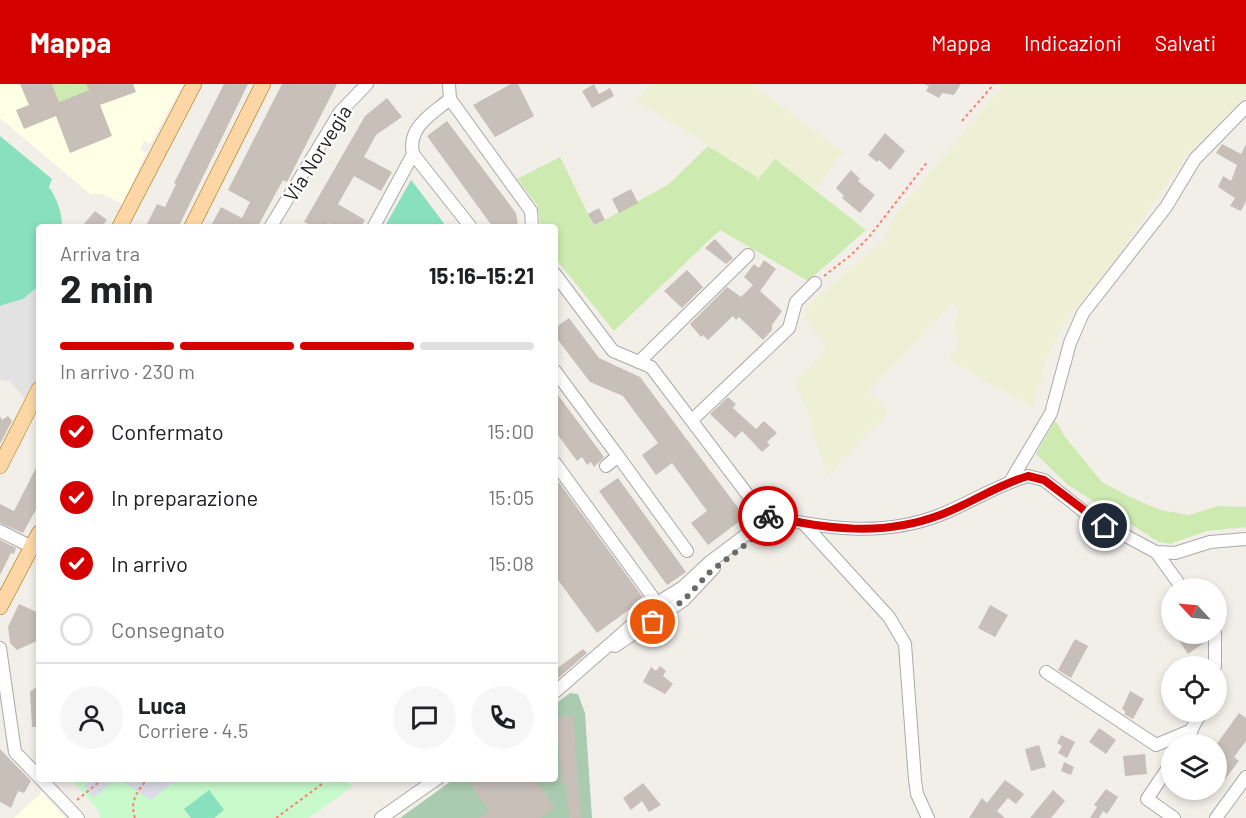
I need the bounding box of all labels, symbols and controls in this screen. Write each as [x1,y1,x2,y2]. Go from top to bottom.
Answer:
text: Mappa [30,25,111,59]
text: Mappa [931,30,991,55]
text: Indicazioni [1024,30,1122,55]
text: Salvati [1155,30,1216,55]
street label: Via Norvegia [278,100,356,206]
text: Arriva tra [60,241,140,265]
text: 15:16–15:21 [429,262,534,288]
text: 2 min [60,264,153,311]
text: In arrivo · 230 m [60,359,195,383]
icon: check [60,415,93,448]
text: Confermato [111,418,224,444]
text: 15:00 [487,419,534,443]
icon: check [60,481,93,514]
text: In preparazione [111,484,258,510]
text: 15:05 [488,485,534,509]
courier [738,486,798,546]
icon: bike [752,500,785,533]
pin [1079,500,1130,551]
icon: home [1088,509,1121,542]
icon: check [60,547,93,580]
text: In arrivo [111,550,188,576]
text: 15:08 [488,551,534,575]
north arrow [1161,578,1227,644]
map controls [1161,578,1227,800]
pin [627,596,678,647]
icon: bag [636,605,669,638]
text: Consegnato [111,616,225,642]
button: locate [1161,656,1227,722]
button: person [60,686,123,749]
button: chat [393,686,456,749]
button: phone [471,686,534,749]
text: Luca [138,692,186,718]
text: Corriere · 4.5 [138,718,248,742]
button: layers [1161,734,1227,800]

